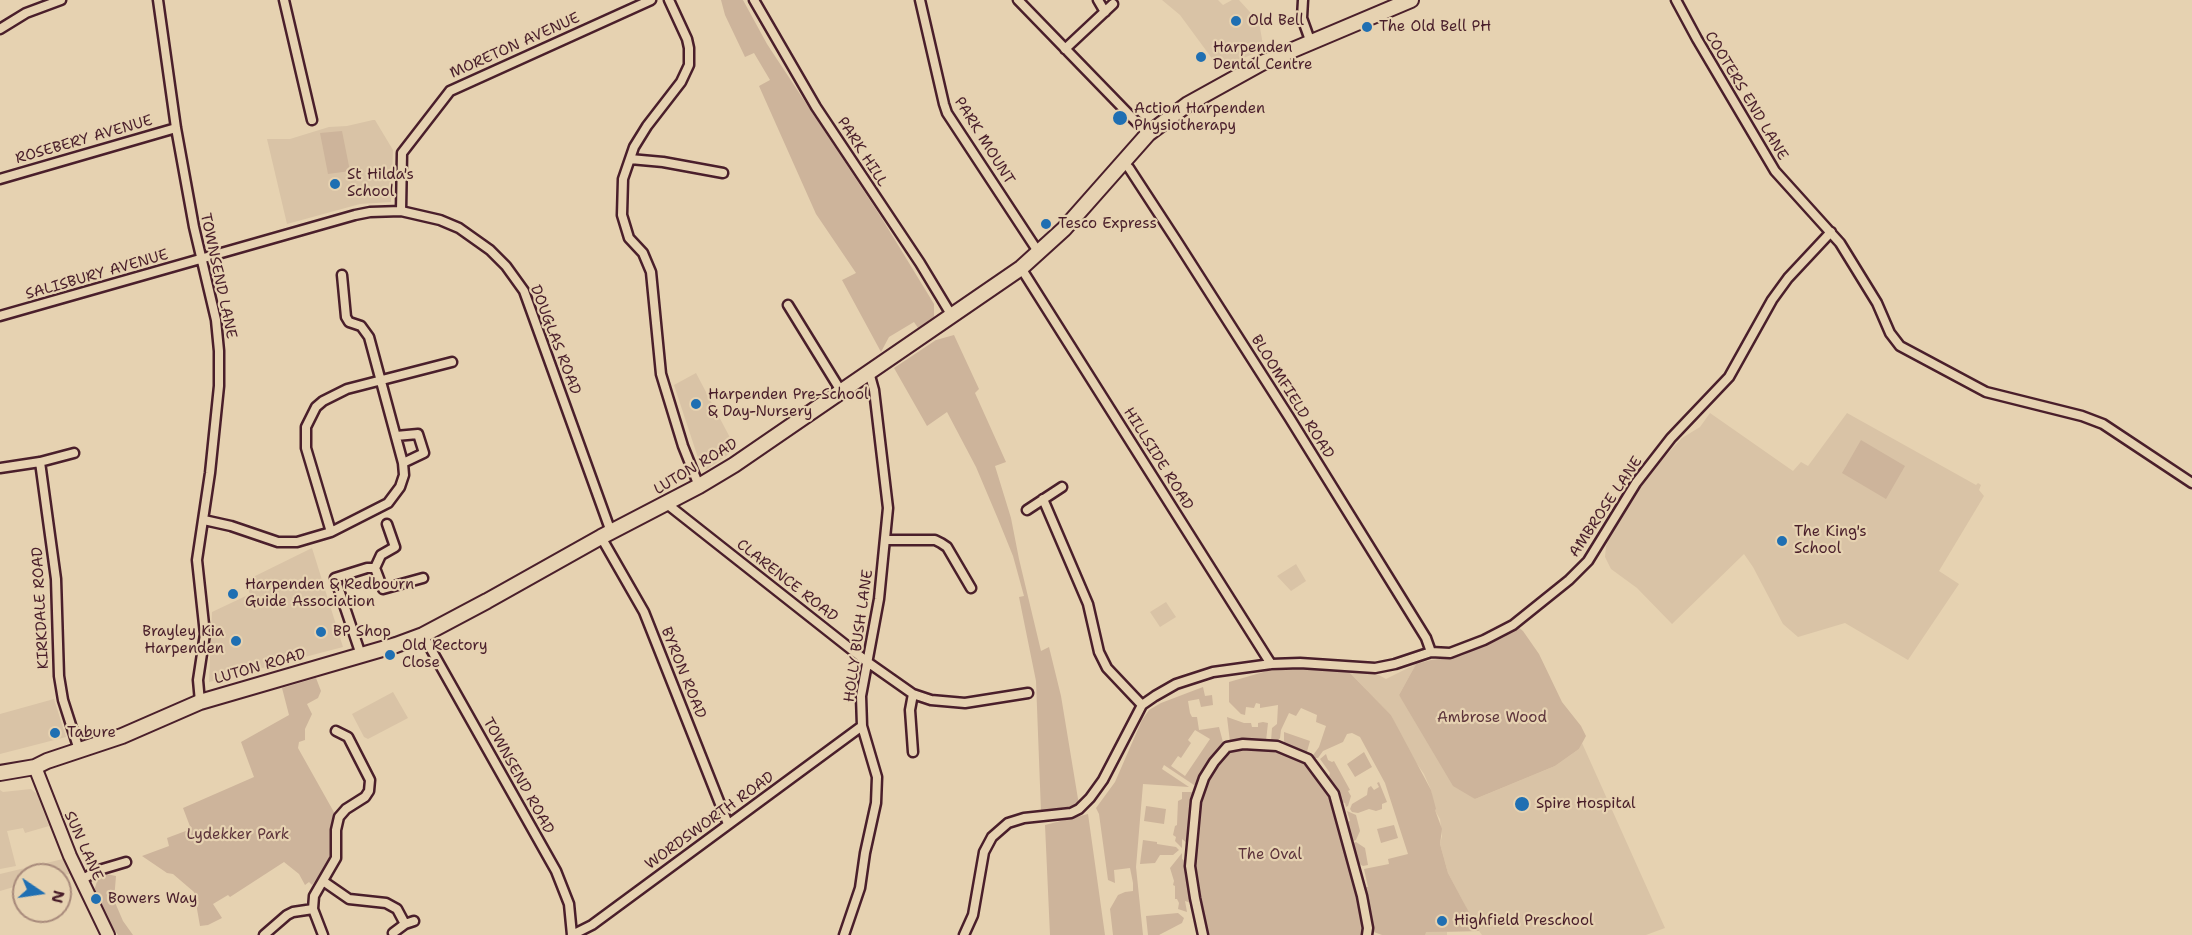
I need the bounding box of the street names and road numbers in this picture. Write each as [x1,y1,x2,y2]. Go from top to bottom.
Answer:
street label: MORETON AVENUE [447,9,583,83]
street label: COOTERS END LANE [1700,28,1792,164]
street label: PARK MOUNT [950,94,1018,188]
street label: ROSEBERY AVENUE [13,112,155,168]
street label: PARK HILL [833,114,891,190]
street label: TOWNSEND LANE [196,211,240,341]
street label: SALISBURY AVENUE [24,246,170,304]
street label: DOUGLAS ROAD [526,283,584,397]
street label: BLOOMFIELD ROAD [1247,332,1337,462]
street label: HILLSIDE ROAD [1119,404,1197,514]
street label: LUTON ROAD [651,435,741,499]
street label: AMBROSE LANE [1566,453,1646,561]
street label: CLARENCE ROAD [733,536,841,626]
street label: KIRKDALE ROAD [29,546,53,670]
street label: HOLLY BUSH LANE [841,568,877,704]
street label: BYRON ROAD [657,625,709,721]
street label: LUTON ROAD [212,645,308,689]
street label: TOWNSEND ROAD [479,715,557,837]
street label: WORDSWORTH ROAD [642,768,778,874]
street label: SUN LANE [60,808,106,884]

